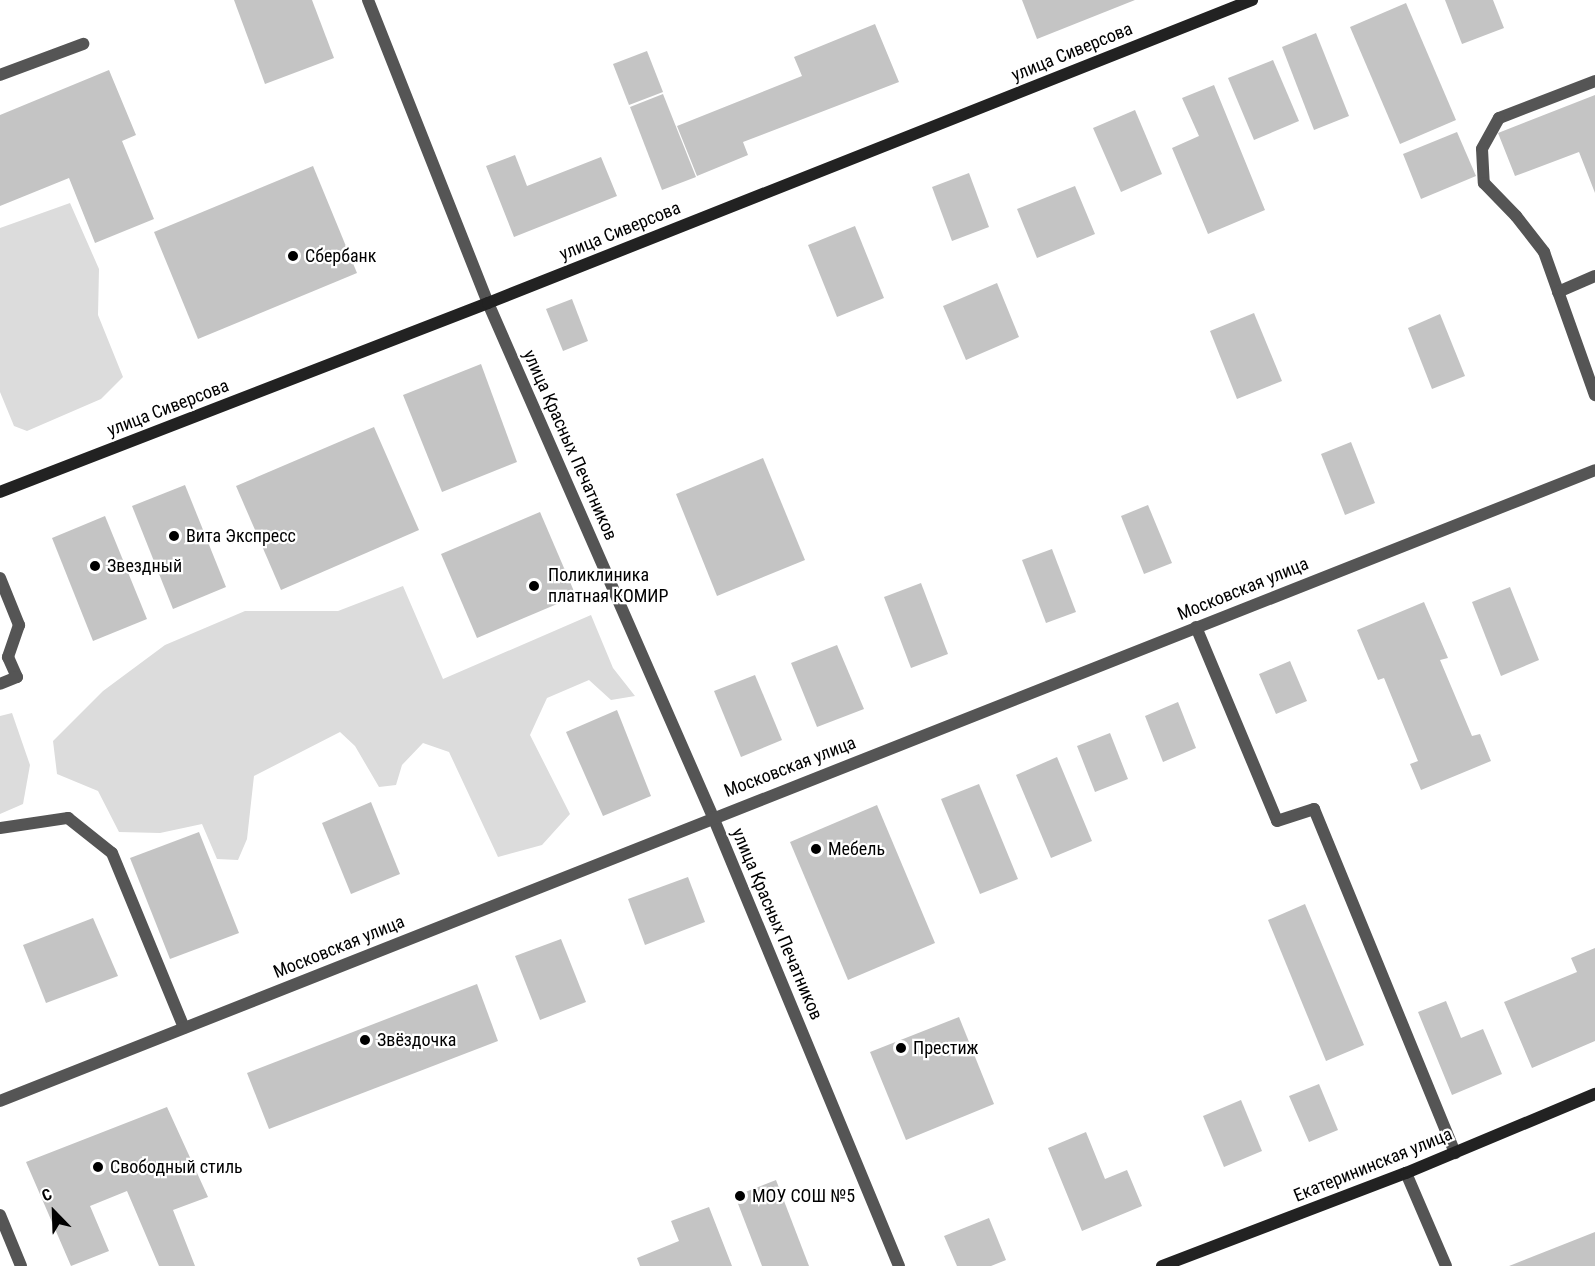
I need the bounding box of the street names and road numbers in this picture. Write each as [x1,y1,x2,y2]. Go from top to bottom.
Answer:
street label: улица Сиверсова [1008,18,1136,86]
street label: улица Сиверсова [556,197,684,265]
street label: улица Красных Печатников [518,346,622,544]
street label: улица Сиверсова [104,375,232,441]
street label: Московская улица [1174,553,1312,625]
street label: Московская улица [721,732,859,802]
street label: улица Красных Печатников [727,825,827,1023]
street label: Московская улица [270,911,408,983]
street label: Екатерининская улица [1291,1123,1455,1207]

